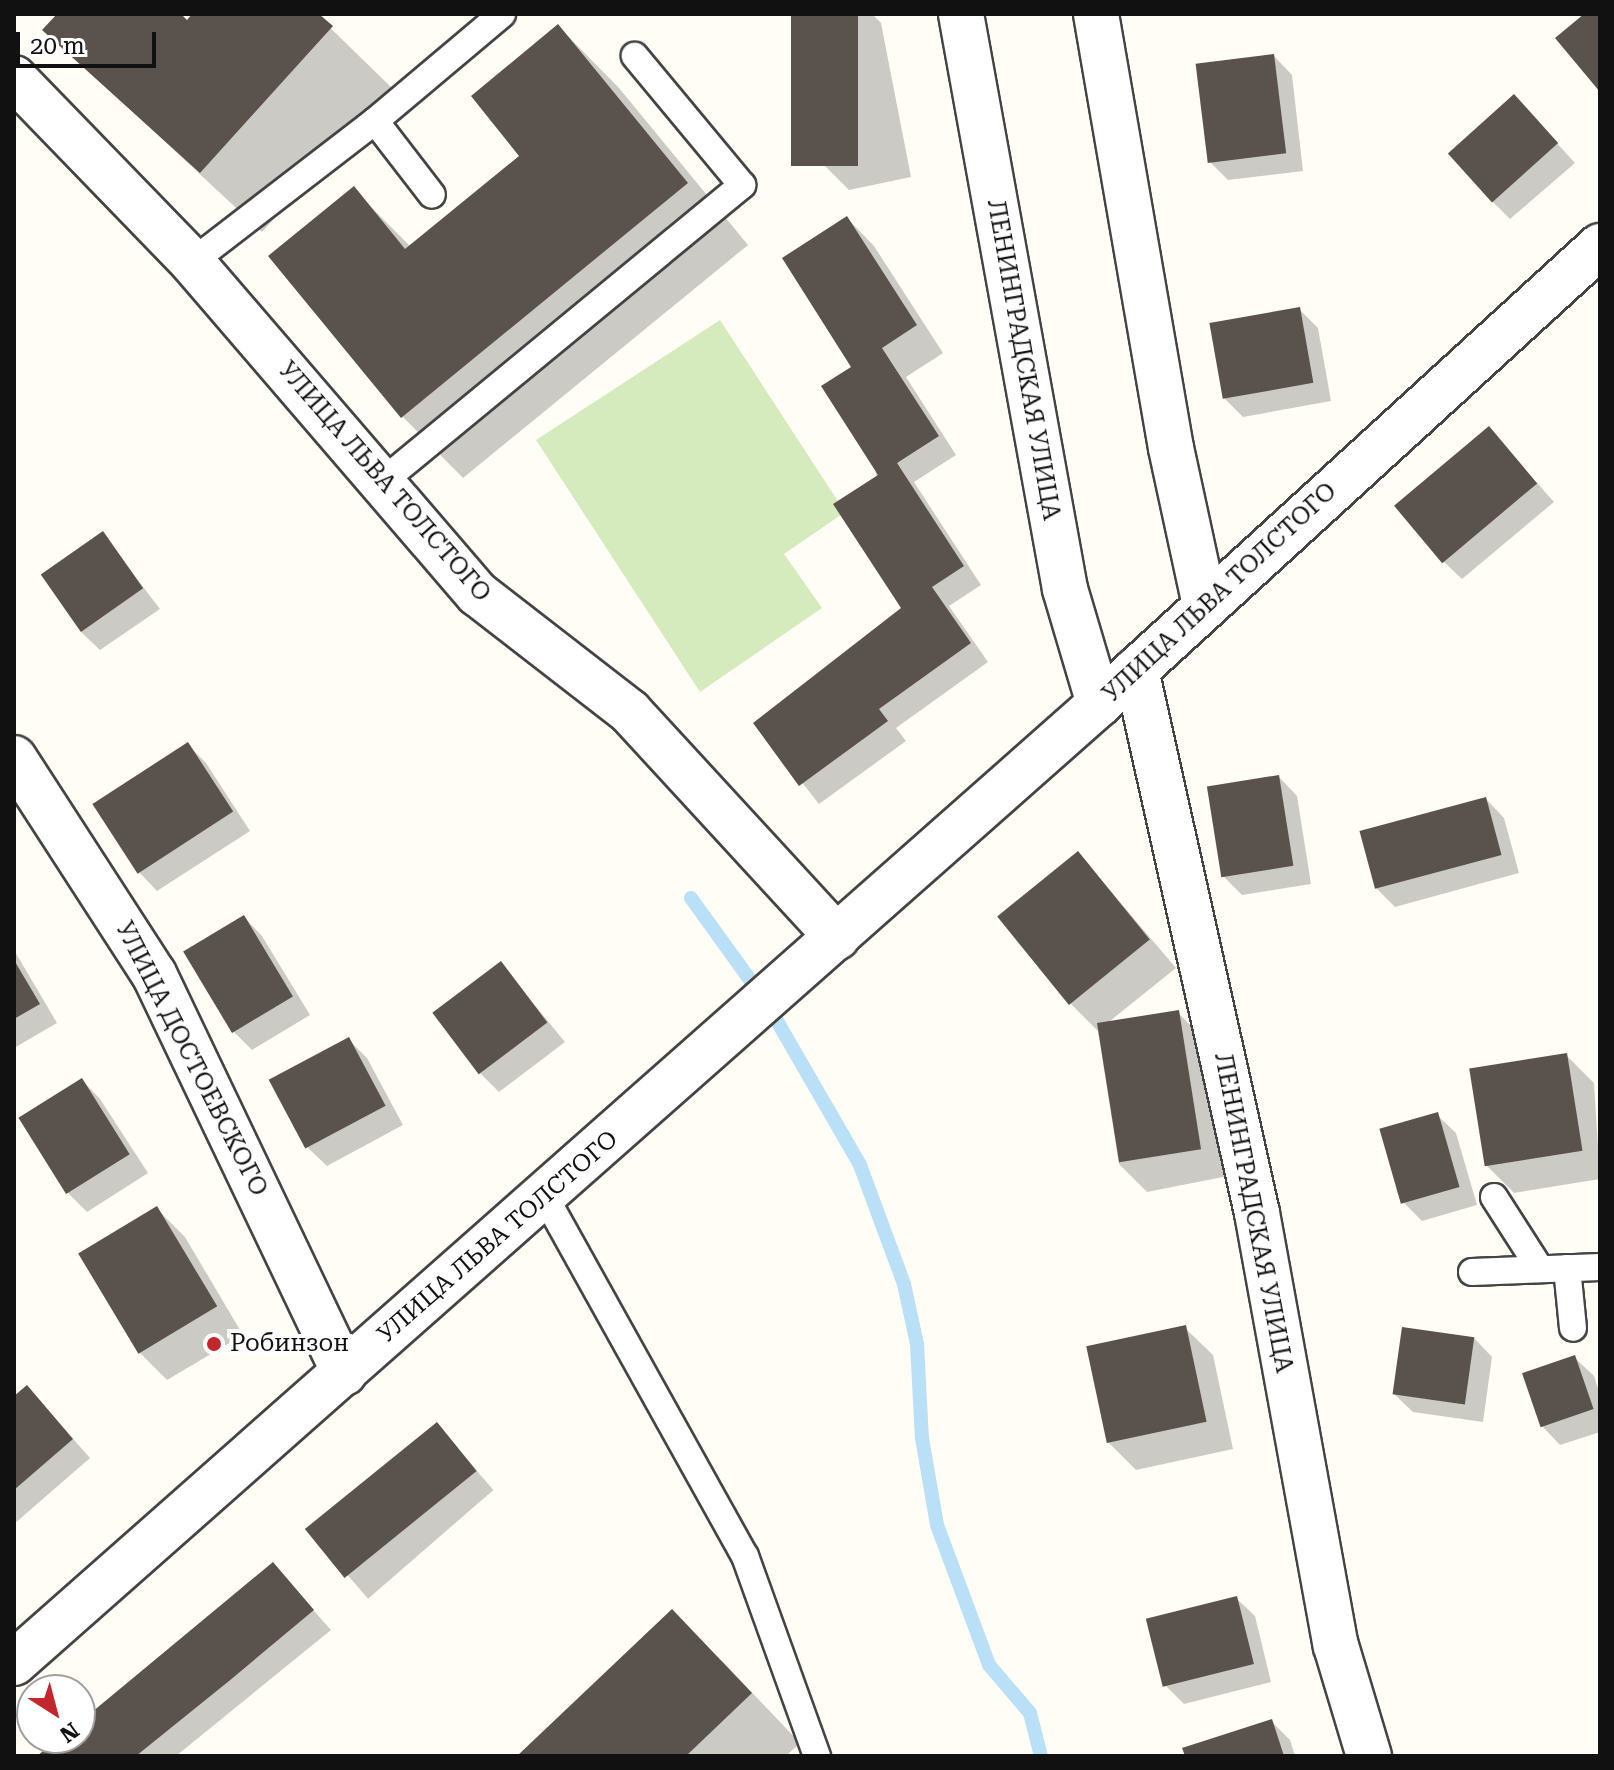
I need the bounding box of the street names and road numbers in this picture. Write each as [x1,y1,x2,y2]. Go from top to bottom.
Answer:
street label: ЛЕНИНГРАДСКАЯ УЛИЦА [981,197,1065,523]
street label: УЛИЦА ЛЬВА ТОЛСТОГО [272,356,496,608]
street label: УЛИЦА ЛЬВА ТОЛСТОГО [1097,477,1343,709]
street label: УЛИЦА ДОСТОЕВСКОГО [109,917,273,1201]
street label: ЛЕНИНГРАДСКАЯ УЛИЦА [1208,1051,1298,1375]
street label: УЛИЦА ЛЬВА ТОЛСТОГО [372,1125,624,1349]

